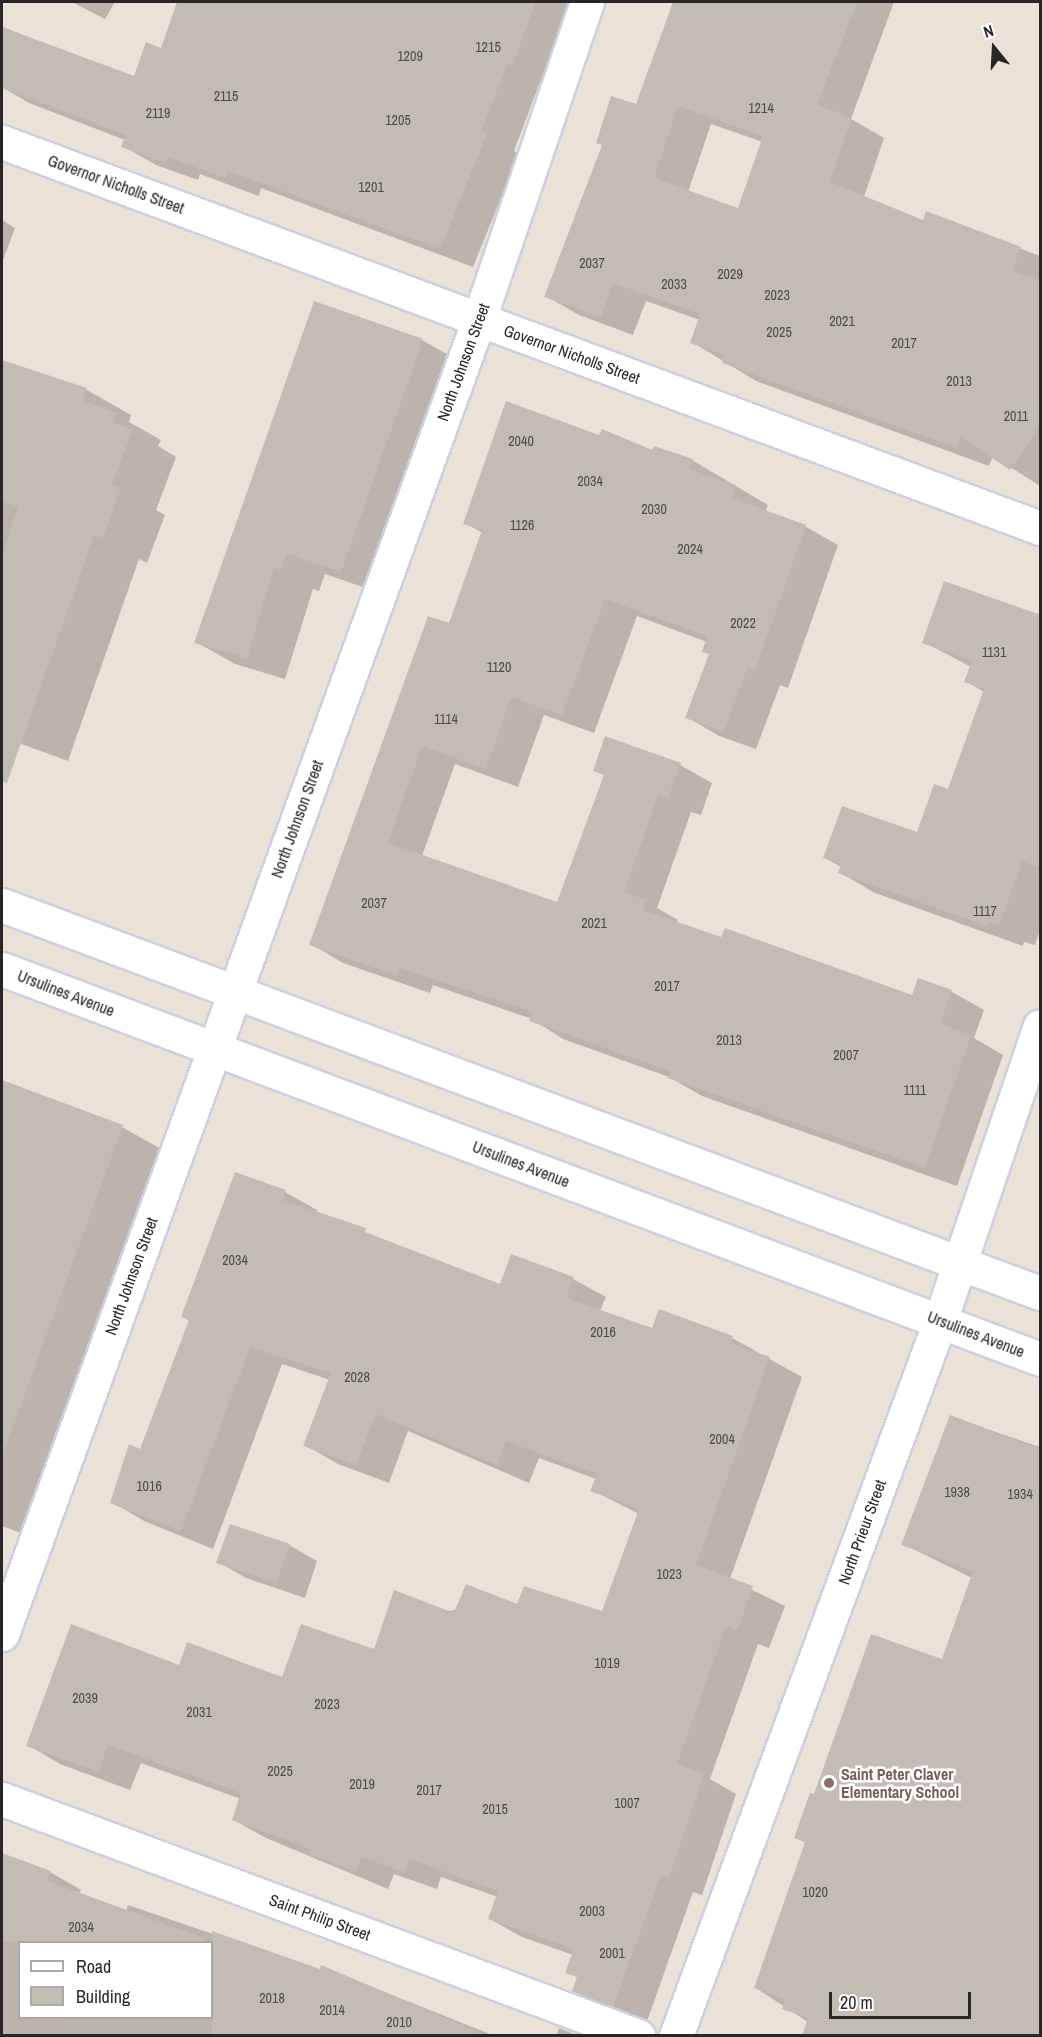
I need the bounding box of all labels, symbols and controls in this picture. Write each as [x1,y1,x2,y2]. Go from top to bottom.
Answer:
north arrow [964,18,1024,78]
text: N [981,19,996,43]
house number: 1215 [475,39,501,55]
house number: 1209 [397,48,423,64]
house number: 2115 [214,88,238,104]
house number: 1214 [748,100,774,116]
house number: 2119 [146,105,170,121]
house number: 1205 [385,112,411,128]
street label: Governor Nicholls Street [45,150,187,218]
house number: 1201 [358,179,384,195]
house number: 2037 [579,255,605,271]
house number: 2029 [717,266,743,282]
house number: 2033 [661,276,687,292]
house number: 2023 [764,287,790,303]
street label: North Johnson Street [433,300,493,424]
house number: 2021 [829,313,855,329]
street label: Governor Nicholls Street [501,320,643,388]
house number: 2025 [766,324,792,340]
house number: 2017 [891,335,917,351]
house number: 2013 [946,373,972,389]
house number: 2011 [1004,408,1028,424]
house number: 2040 [508,433,534,449]
house number: 2034 [577,473,603,489]
house number: 2030 [641,501,667,517]
house number: 1126 [510,517,534,533]
house number: 2024 [677,541,703,557]
house number: 2022 [730,615,756,631]
house number: 1131 [982,644,1006,660]
house number: 1120 [487,659,511,675]
house number: 1114 [434,711,458,727]
street label: North Johnson Street [267,757,327,881]
house number: 2037 [361,895,387,911]
house number: 1117 [973,903,997,919]
house number: 2021 [581,915,607,931]
street label: Ursulines Avenue [14,966,118,1020]
house number: 2017 [654,978,680,994]
house number: 2013 [716,1032,742,1048]
house number: 2007 [833,1047,859,1063]
house number: 1111 [903,1082,927,1098]
street label: Ursulines Avenue [469,1137,573,1191]
street label: North Johnson Street [101,1214,161,1338]
house number: 2034 [222,1252,248,1268]
street label: Ursulines Avenue [924,1307,1028,1361]
house number: 2016 [590,1324,616,1340]
house number: 2028 [344,1369,370,1385]
house number: 2004 [709,1431,735,1447]
street label: North Prieur Street [834,1477,890,1587]
house number: 1016 [136,1478,162,1494]
house number: 1938 [944,1484,970,1500]
house number: 1934 [1007,1486,1033,1502]
house number: 1023 [656,1566,682,1582]
house number: 1019 [594,1655,620,1671]
house number: 2039 [72,1690,98,1706]
house number: 2023 [314,1696,340,1712]
house number: 2031 [186,1704,212,1720]
house number: 2025 [267,1763,293,1779]
place label: Saint Peter Claver Elementary School [841,1764,959,1802]
house number: 2019 [349,1776,375,1792]
marker: Saint Peter Claver Elementary School [822,1776,836,1790]
house number: 2017 [416,1782,442,1798]
house number: 1007 [614,1795,640,1811]
house number: 2015 [482,1801,508,1817]
house number: 1020 [802,1884,828,1900]
street label: Saint Philip Street [267,1890,373,1944]
house number: 2003 [579,1903,605,1919]
house number: 2034 [68,1919,94,1935]
legend [18,1941,213,2019]
house number: 2001 [599,1945,625,1961]
text: Road [76,1954,111,1979]
scale bar [832,1980,974,2018]
text: Building [76,1984,130,2009]
house number: 2018 [259,1990,285,2006]
text: 20 m [840,1990,873,2015]
house number: 2014 [319,2002,345,2018]
house number: 2010 [386,2014,412,2030]

